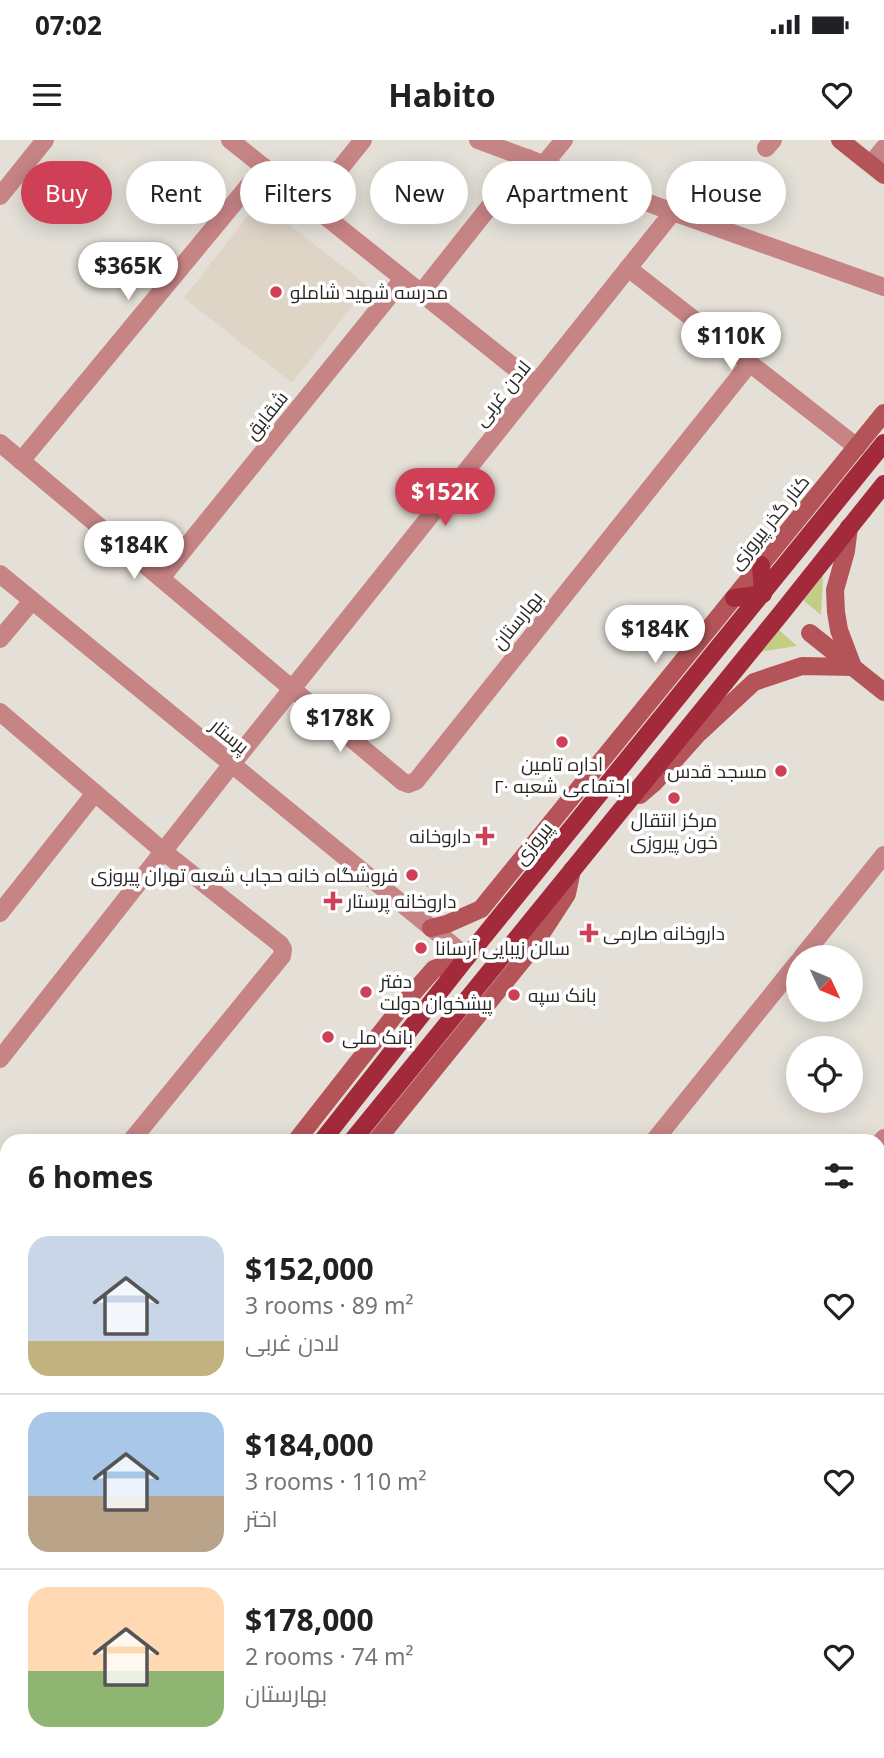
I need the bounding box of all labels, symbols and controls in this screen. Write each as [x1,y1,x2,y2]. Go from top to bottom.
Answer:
text: 07:02 [35,7,102,43]
text: Habito [388,73,496,116]
icon: menu [28,76,66,114]
icon: heart [818,76,856,114]
chip: Buy [21,161,112,224]
chip: Rent [126,161,226,224]
chip: Filters [240,161,356,224]
chip: New [370,161,468,224]
chip: Apartment [482,161,652,224]
chip: House [666,161,786,224]
pin: $365K [79,242,177,302]
text: $365K [94,249,162,281]
place label: مدرسه شهید شاملو [290,279,448,305]
marker: مدرسه شهید شاملو [268,284,284,300]
pin: $110K [682,313,780,372]
text: $110K [697,319,765,351]
street label: لادن غربی [467,355,537,431]
street label: شقایق [238,385,294,445]
pin: $152K [396,468,494,528]
street label: کنار گذر پیروزی [723,469,815,575]
text: $152K [411,475,479,507]
pin: $184K [85,522,183,581]
text: $184K [100,528,168,560]
street label: بهارستان [486,585,548,655]
pin: $184K [606,606,704,665]
text: $184K [621,612,689,644]
pin: $178K [291,694,389,754]
text: $178K [306,701,374,733]
street label: پرستار [204,712,255,760]
marker: اداره تامین اجتماعی شعبه ۲۰ [554,734,570,750]
place label: اداره تامین اجتماعی شعبه ۲۰ [494,751,630,799]
place label: مسجد قدس [667,758,767,784]
marker: مسجد قدس [773,763,789,779]
marker: مرکز انتقال خون پیروزی [666,790,682,806]
place label: مرکز انتقال خون پیروزی [630,807,718,855]
street label: پیروزی [508,816,558,870]
place label: داروخانه [409,823,471,849]
marker: داروخانه [477,828,493,844]
place label: فروشگاه خانه حجاب شعبه تهران پیروزی [91,862,398,888]
marker: فروشگاه خانه حجاب شعبه تهران پیروزی [404,867,420,883]
place label: داروخانه پرستار [346,888,456,914]
marker: داروخانه پرستار [325,893,341,909]
place label: داروخانه صارمی [603,920,725,946]
marker: داروخانه صارمی [581,925,597,941]
place label: سالن زیبایی آرسانا [435,935,570,961]
marker: سالن زیبایی آرسانا [413,940,429,956]
north arrow [786,945,863,1022]
map controls [786,945,863,1113]
place label: دفتر پیشخوان دولت [379,968,492,1016]
place label: بانک سپه [528,982,597,1008]
marker: دفتر پیشخوان دولت [358,984,374,1000]
marker: بانک سپه [506,987,522,1003]
place label: بانک ملی [342,1024,413,1050]
marker: بانک ملی [320,1029,336,1045]
button: locate [786,1036,863,1113]
text: 6 homes [28,1156,153,1197]
icon: filters [820,1157,858,1195]
text: $152,000 [245,1248,374,1289]
icon: home [84,1264,168,1348]
icon: heart [820,1287,858,1325]
text: 3 rooms · 89 m² [245,1289,414,1321]
text: لادن غربی [245,1326,339,1358]
text: $184,000 [245,1424,374,1465]
icon: home [84,1440,168,1524]
icon: heart [820,1463,858,1501]
text: 3 rooms · 110 m² [245,1465,427,1497]
text: اختر [245,1502,278,1534]
text: $178,000 [245,1599,374,1640]
icon: home [84,1615,168,1699]
icon: heart [820,1638,858,1676]
text: 2 rooms · 74 m² [245,1640,414,1672]
text: بهارستان [245,1677,327,1709]

